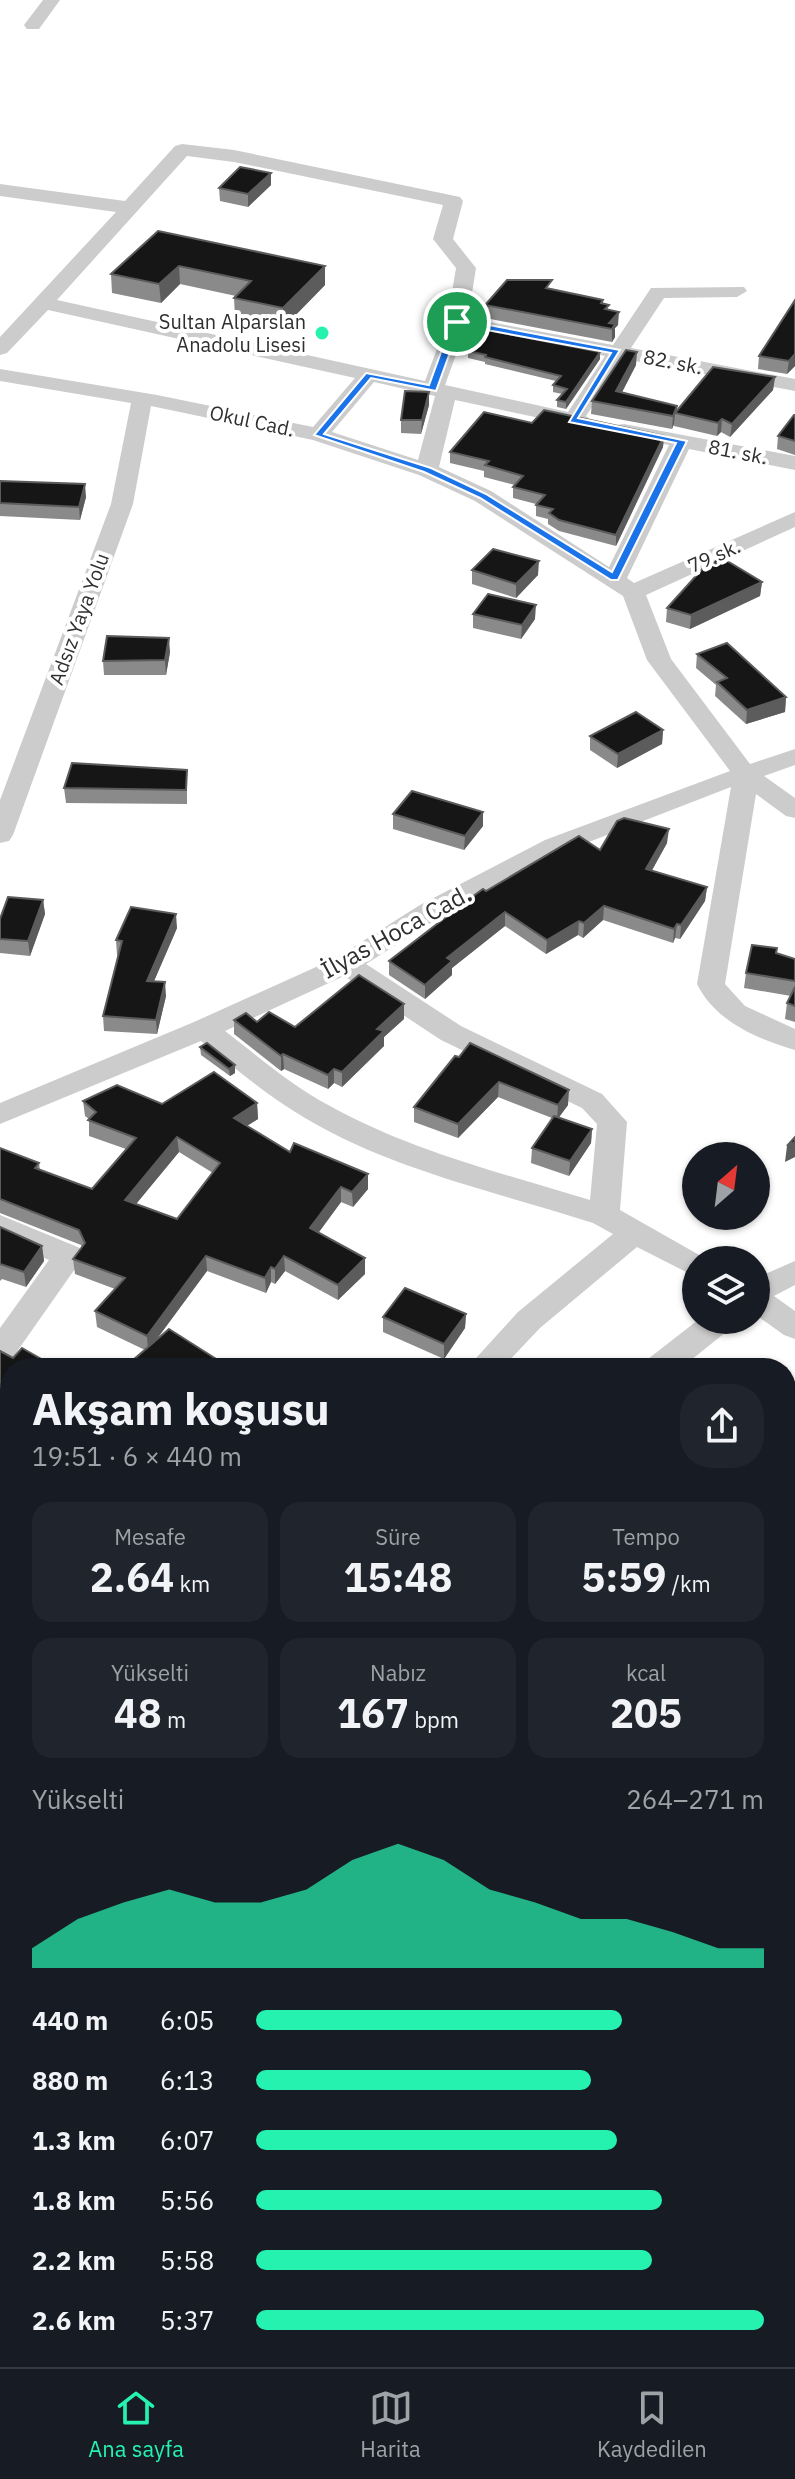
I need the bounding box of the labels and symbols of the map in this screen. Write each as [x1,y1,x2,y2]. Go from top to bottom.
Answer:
pin [423,288,491,356]
place label: Sultan Alparslan Anadolu Lisesi [159,308,306,358]
marker: Sultan Alparslan Anadolu Lisesi [313,324,331,342]
street label: 82. sk. [641,343,705,380]
street label: Okul Cad. [207,398,297,443]
street label: 81. sk. [706,433,770,470]
street label: 79.sk. [683,532,744,579]
street label: Adsız Yaya Yolu [42,549,115,689]
street label: İlyas Hoca Cad. [315,877,476,986]
north arrow [682,1142,770,1230]

